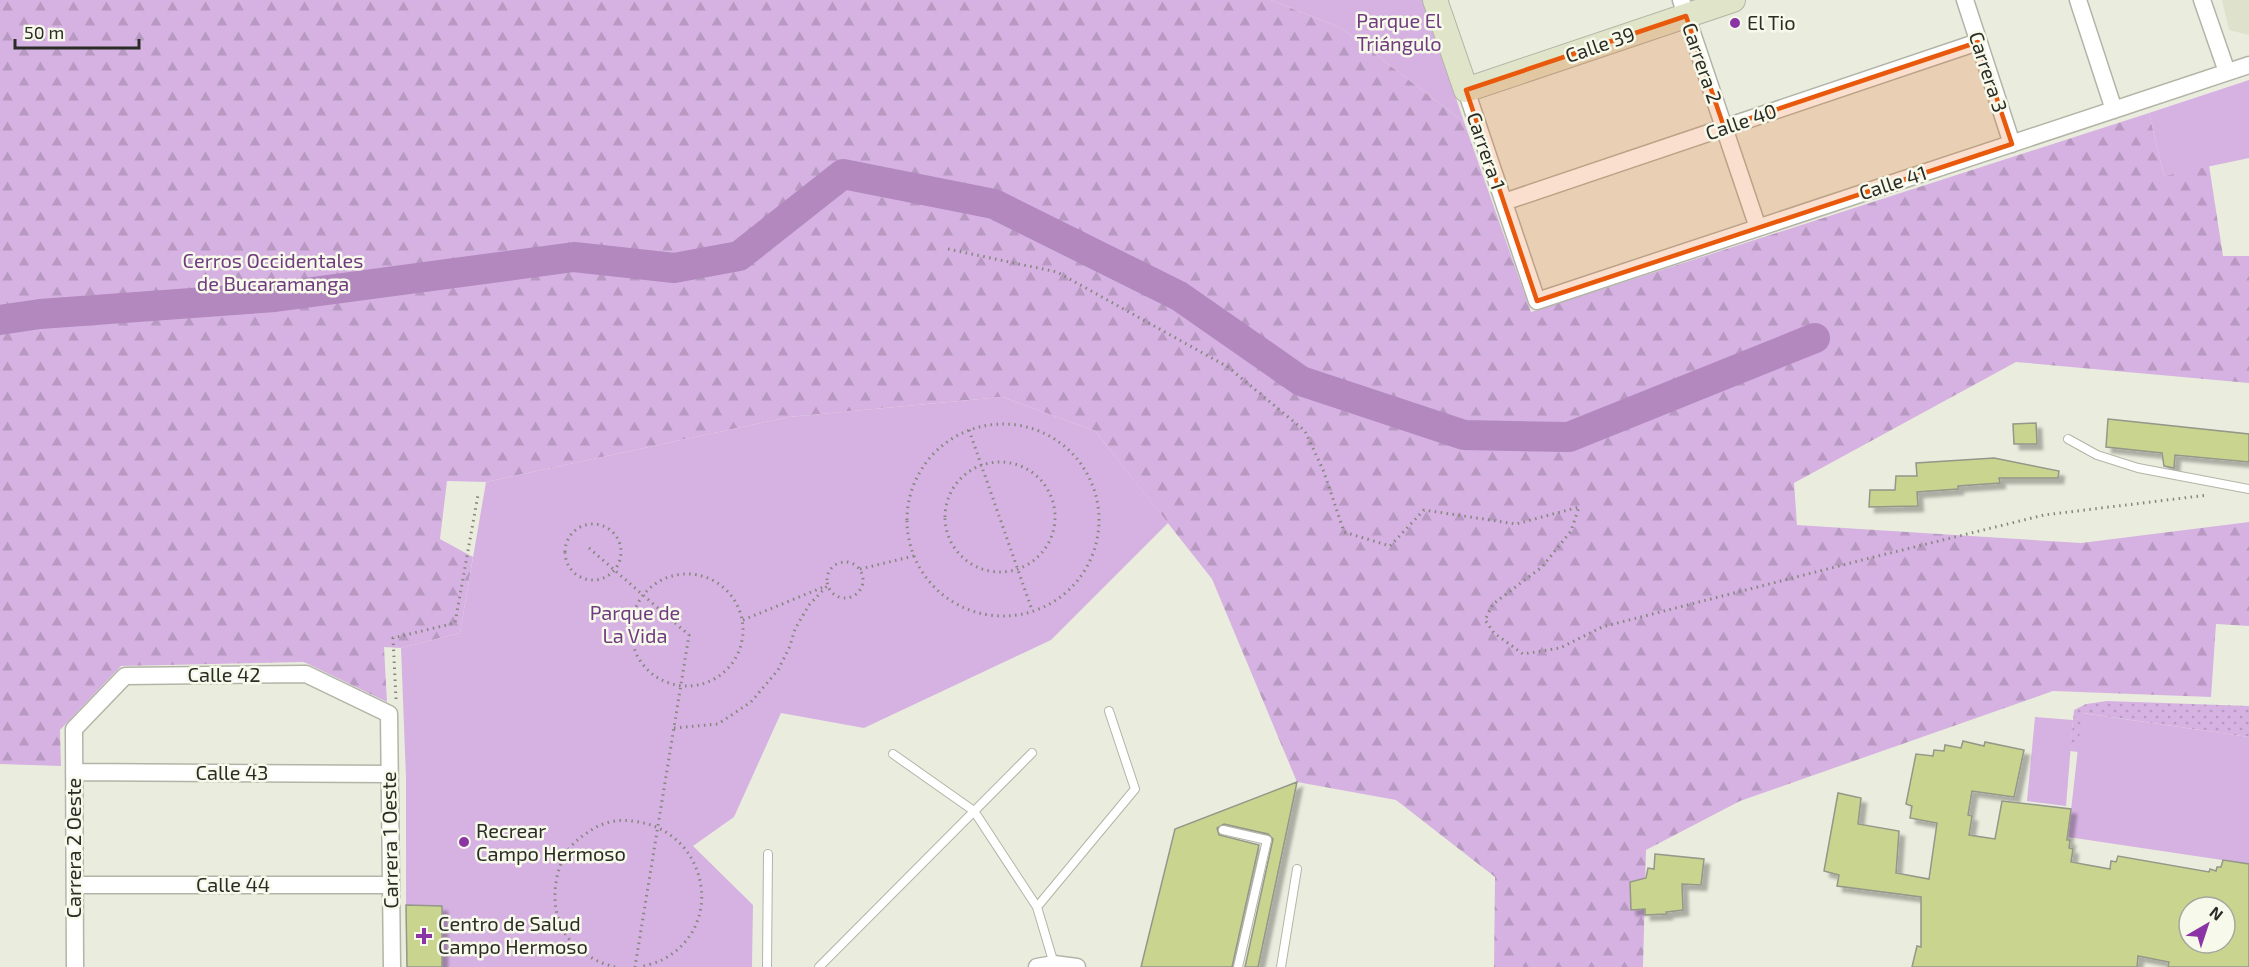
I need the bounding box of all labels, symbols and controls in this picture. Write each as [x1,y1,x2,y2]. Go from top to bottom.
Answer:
park label: Parque El Triángulo [1356,8,1442,55]
place label: El Tio [1747,10,1796,34]
scale bar [15,12,140,50]
marker: El Tio [1728,16,1742,30]
street label: Carrera 2 [1678,19,1728,106]
text: 50 m [24,21,64,43]
street label: Calle 39 [1562,21,1638,67]
street label: Carrera 3 [1965,28,2013,115]
street label: Calle 40 [1702,98,1779,144]
street label: Carrera 1 [1463,109,1511,193]
street label: Calle 41 [1856,160,1930,204]
park label: Cerros Occidentales de Bucaramanga [183,248,363,295]
park label: Parque de La Vida [590,600,680,647]
street label: Calle 42 [188,662,261,686]
street label: Calle 43 [196,760,268,784]
street label: Carrera 1 Oeste [376,771,402,909]
street label: Carrera 2 Oeste [61,778,85,918]
place label: Recrear Campo Hermoso [476,818,626,865]
marker: Recrear Campo Hermoso [457,835,471,849]
street label: Calle 44 [196,872,270,896]
north arrow [2177,895,2237,955]
text: N [2206,902,2227,924]
place label: Centro de Salud Campo Hermoso [438,911,588,958]
marker: Centro de Salud Campo Hermoso [415,927,433,945]

